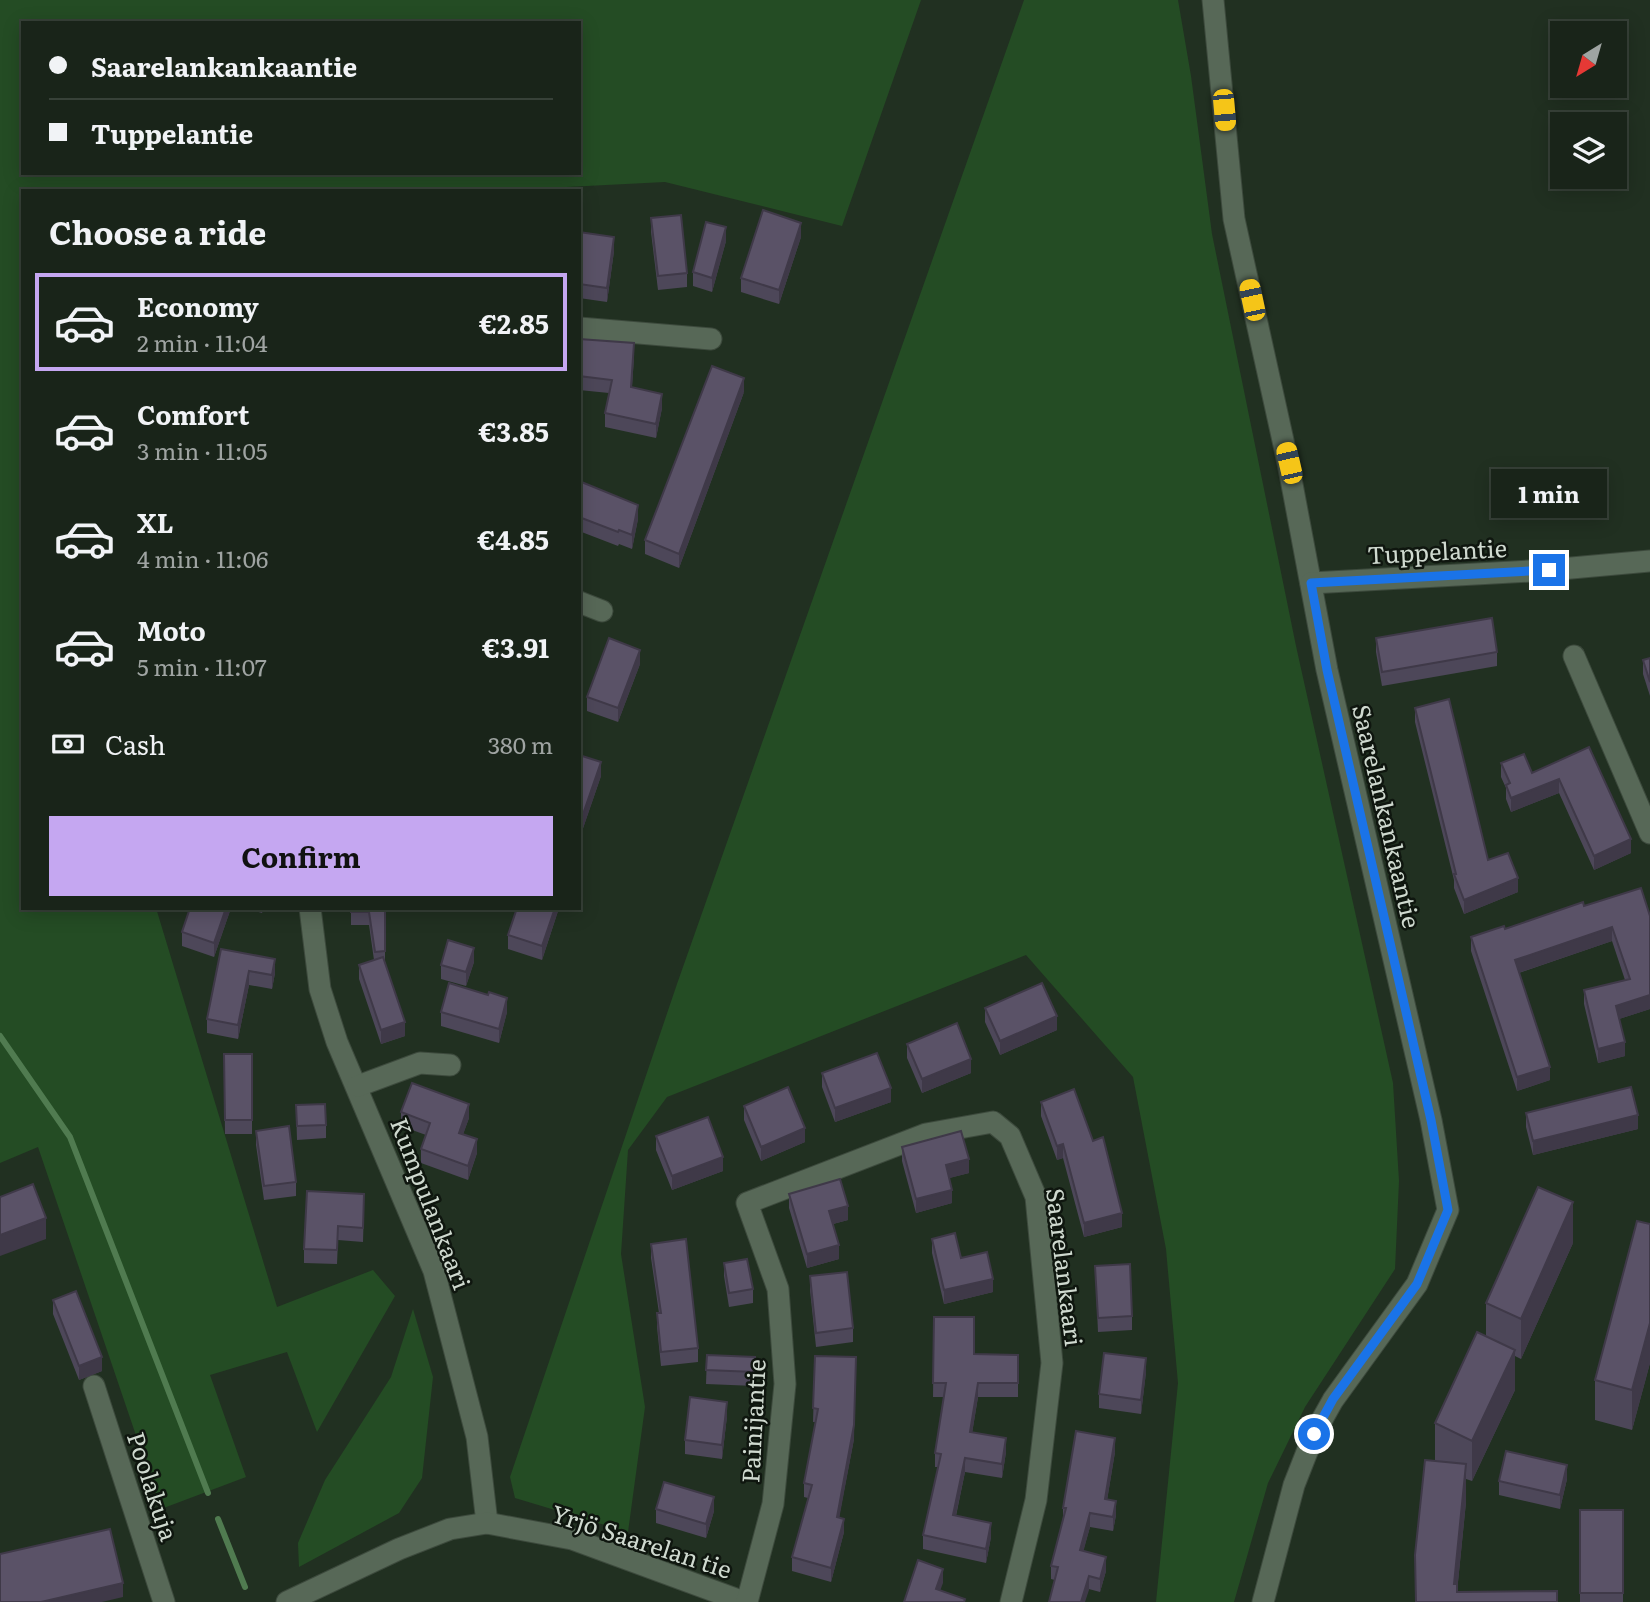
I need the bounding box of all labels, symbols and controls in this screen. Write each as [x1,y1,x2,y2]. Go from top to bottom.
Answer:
north arrow [1550,21,1628,98]
map controls [1550,21,1627,189]
text: Saarelankankaantie [91,46,357,85]
car [1212,88,1237,132]
button: layers [1550,112,1627,189]
text: Tuppelantie [91,113,253,152]
text: Choose a ride [49,207,266,255]
car [1238,277,1267,323]
text: Economy [137,286,259,325]
icon: car [53,291,116,354]
text: €2.85 [479,303,549,342]
text: 2 min · 11:04 [137,325,268,359]
text: Comfort [137,394,249,433]
icon: car [53,399,116,462]
text: €3.85 [478,411,549,450]
text: 3 min · 11:05 [137,433,267,467]
car [1275,440,1304,486]
callout: 1 min [1491,468,1607,518]
text: 1 min [1518,476,1580,510]
text: XL [137,502,174,541]
icon: car [53,507,116,570]
text: €4.85 [477,519,549,558]
street label: Tuppelantie [1366,529,1508,571]
text: 4 min · 11:06 [137,541,268,575]
route end [1533,554,1565,586]
text: Moto [137,610,206,649]
icon: car [53,615,116,678]
text: €3.91 [482,627,549,666]
text: 5 min · 11:07 [137,649,267,683]
street label: Saarelankankaantie [1345,701,1431,931]
text: Cash [105,724,166,763]
icon: cash [49,725,87,763]
text: 380 m [488,727,553,761]
button: Confirm [49,816,553,896]
street label: Kumpulankaari [383,1112,481,1294]
street label: Saarelankaari [1039,1186,1093,1348]
street label: Painijantie [731,1358,773,1484]
route start [1298,1418,1330,1450]
street label: Poolakuja [120,1427,188,1545]
street label: Yrjö Saarelan tie [547,1494,737,1586]

